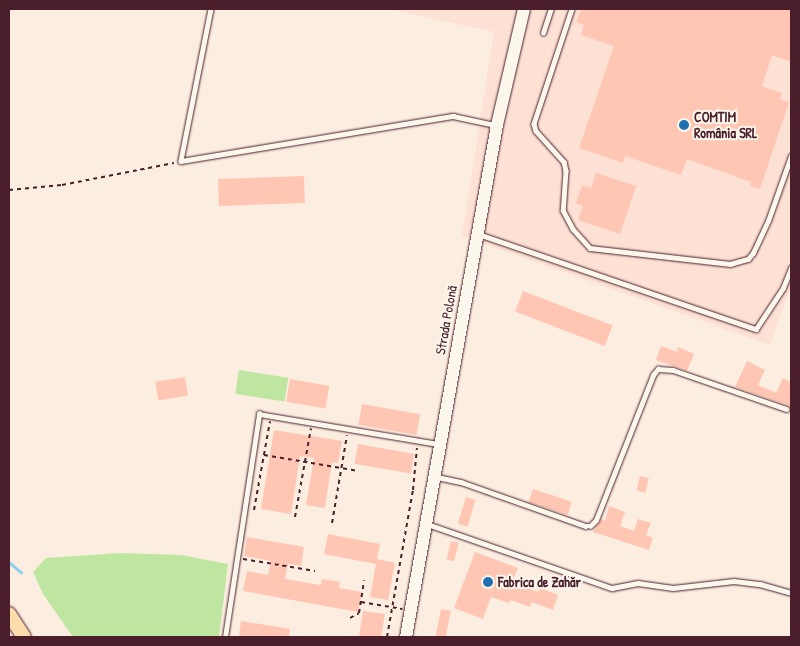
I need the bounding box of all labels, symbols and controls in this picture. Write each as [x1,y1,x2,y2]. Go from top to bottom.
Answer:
place label: COMTIM România SRL [694,109,757,142]
marker: COMTIM România SRL [678,119,690,131]
street label: Strada Polonă [432,284,460,356]
place label: Fabrica de Zahăr [498,574,581,590]
marker: Fabrica de Zahăr [482,576,494,588]

